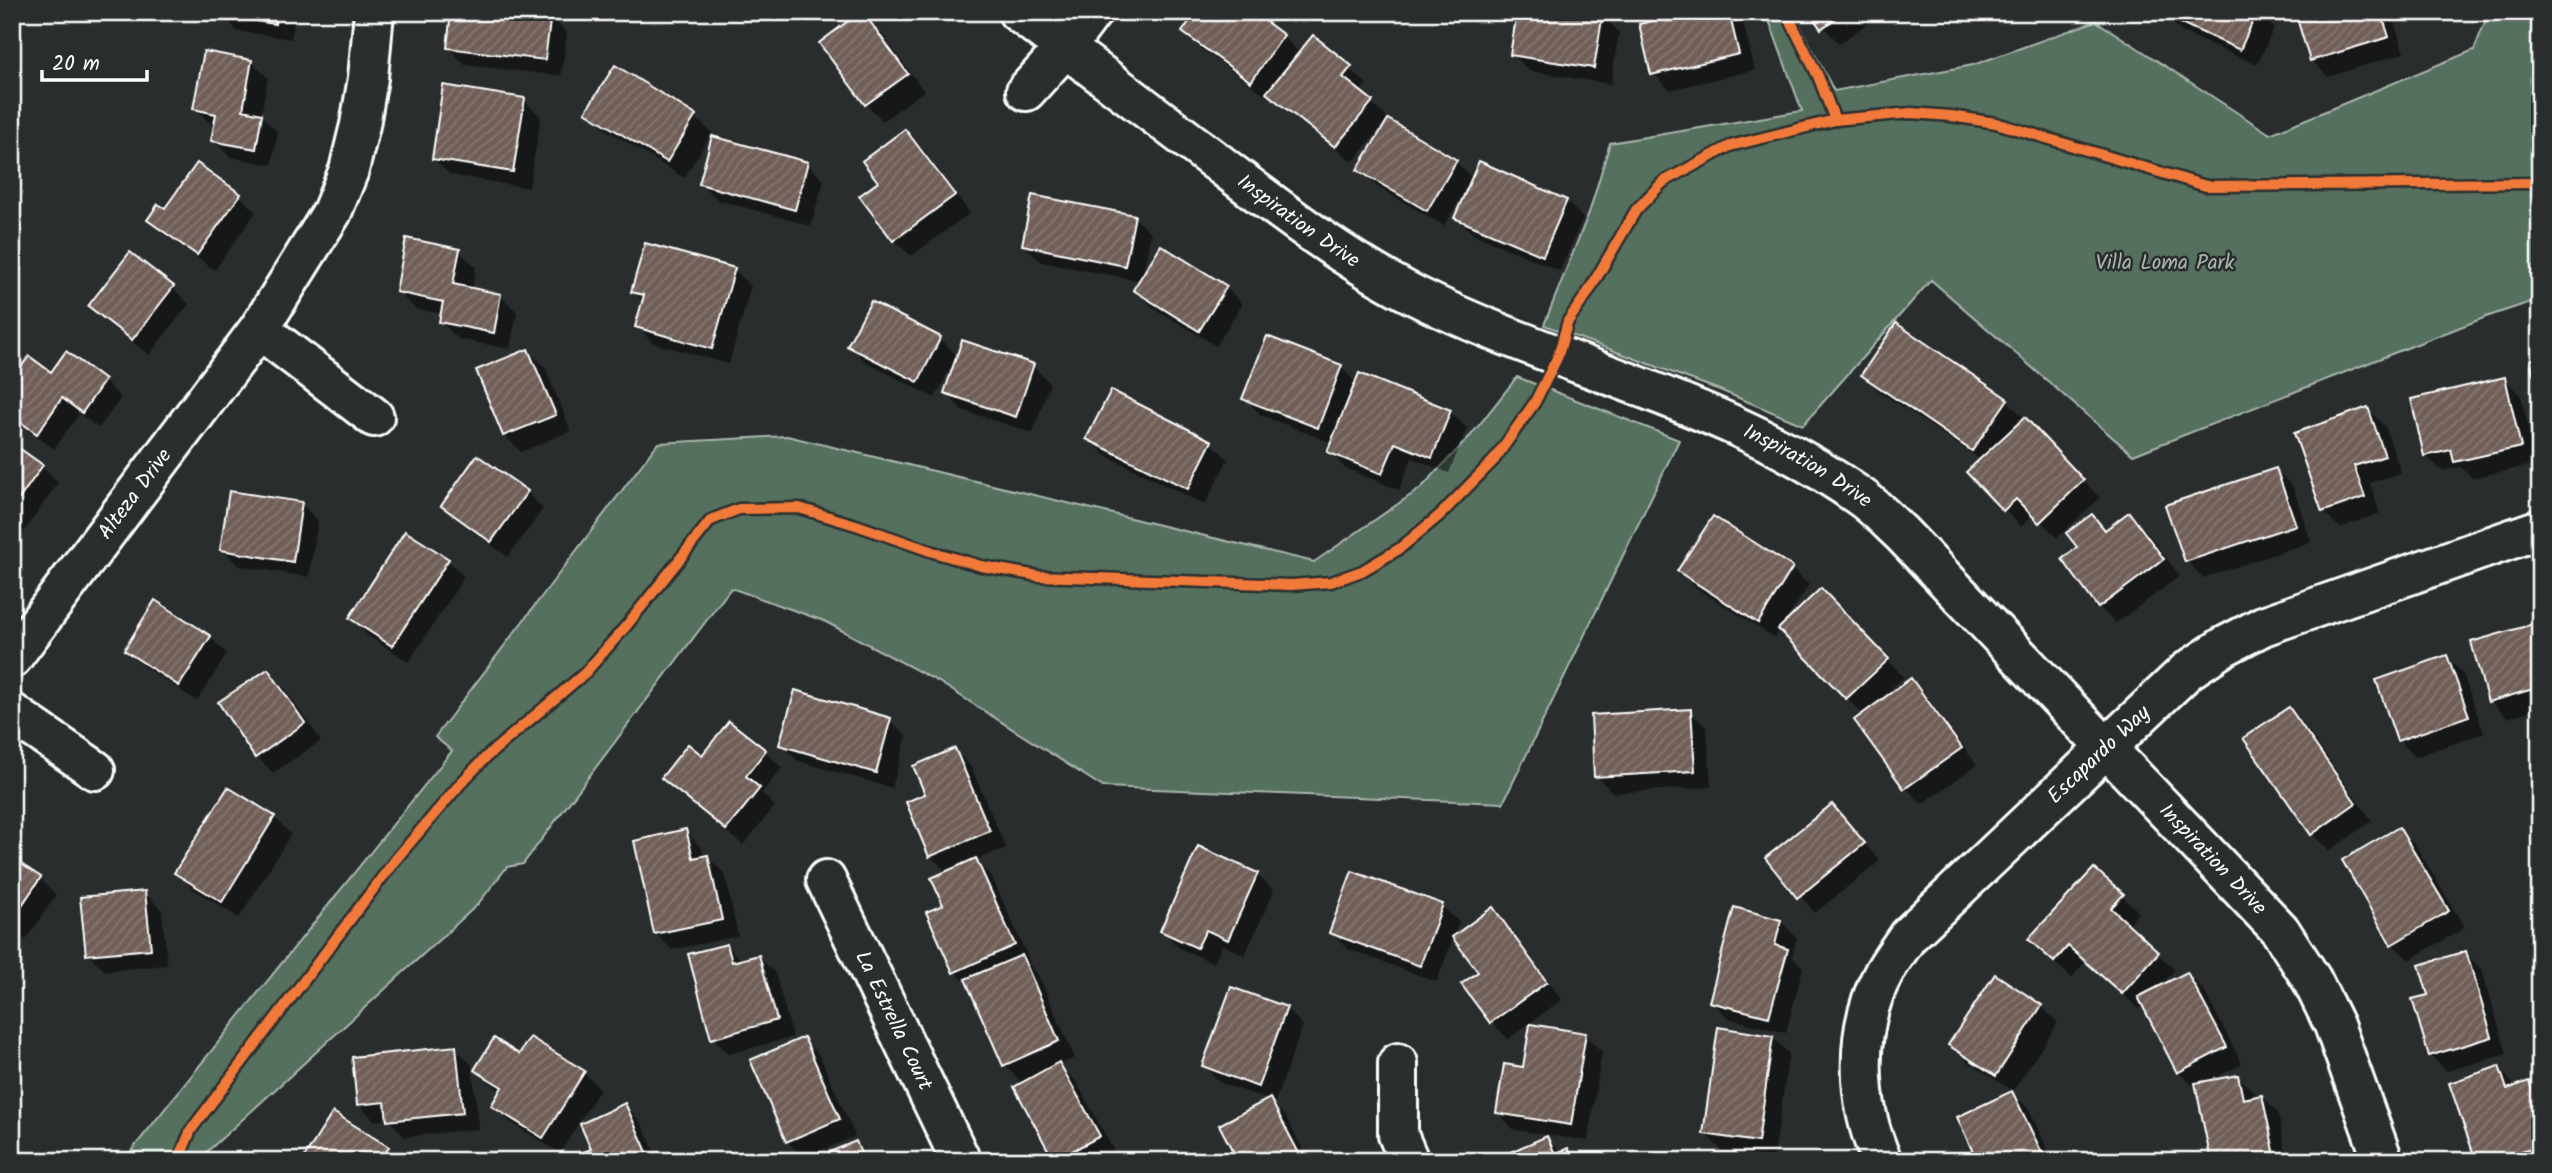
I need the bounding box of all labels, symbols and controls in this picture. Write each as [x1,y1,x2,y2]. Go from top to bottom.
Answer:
scale bar [42,38,147,82]
text: 20 m [52,48,100,81]
street label: Inspiration Drive [1230,166,1367,277]
park label: Villa Loma Park [2096,247,2235,280]
street label: Inspiration Drive [1738,415,1880,517]
street label: Alteza Drive [90,441,181,547]
street label: Escapardo Way [2040,697,2158,812]
street label: Inspiration Drive [2151,796,2275,924]
street label: La Estrella Court [846,945,942,1097]

